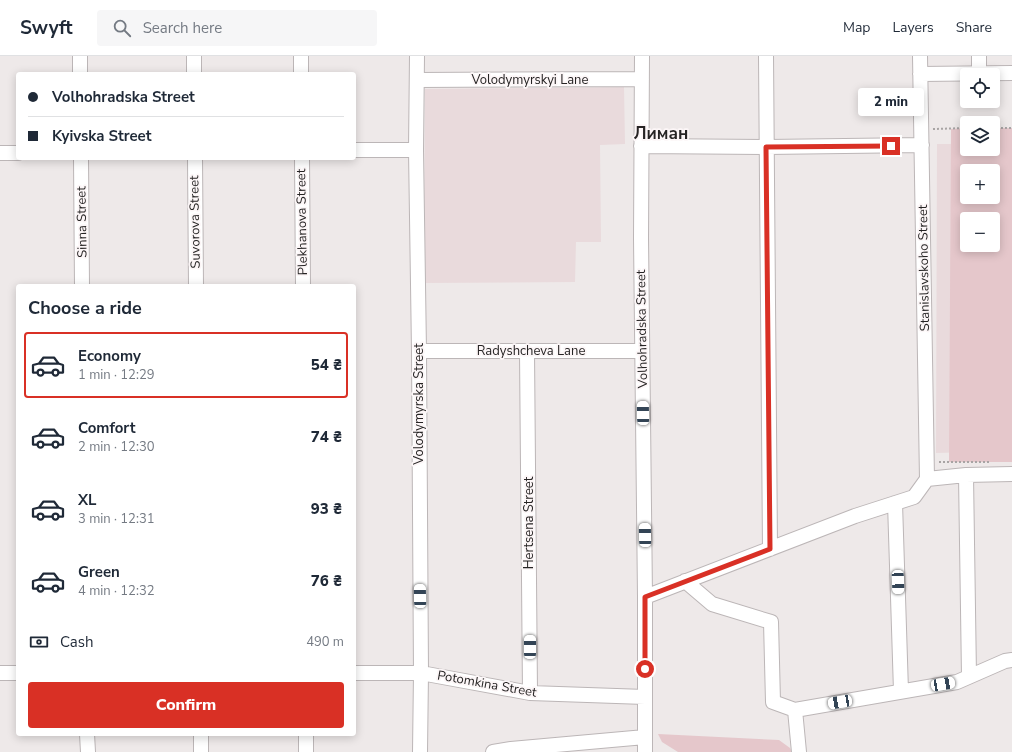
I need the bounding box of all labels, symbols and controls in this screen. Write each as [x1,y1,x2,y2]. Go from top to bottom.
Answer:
search box [97,10,377,46]
text: Swyft [20,15,73,41]
icon: search [111,17,133,39]
text: Search here [143,18,222,38]
text: Map [843,18,870,37]
text: Layers [892,18,934,37]
text: Share [956,18,992,37]
map controls [960,68,1000,252]
button: locate [960,68,1000,108]
street label: Volodymyrskyi Lane [471,71,589,89]
text: Volhohradska Street [52,87,195,107]
callout: 2 min [858,88,924,116]
text: 2 min [874,93,908,111]
button: layers [960,116,1000,156]
district label: Лиман [634,122,688,145]
text: Kyivska Street [52,126,151,146]
route end [882,137,900,155]
button: + [960,164,1000,204]
street label: Plekhanova Street [292,168,312,275]
street label: Suvorova Street [185,175,205,269]
street label: Sinna Street [72,186,92,258]
street label: Stanislavskoho Street [914,204,934,331]
button: − [960,212,1000,252]
street label: Volhohradska Street [632,269,652,390]
text: Choose a ride [28,296,142,320]
street label: Radyshcheva Lane [477,342,585,360]
street label: Volodymyrska Street [410,343,428,466]
text: Economy [78,346,141,366]
icon: car [30,347,66,383]
text: 54 ₴ [311,355,342,375]
text: 1 min · 12:29 [78,366,154,384]
car [637,401,649,425]
text: Comfort [78,418,135,438]
icon: car [30,419,66,455]
text: 74 ₴ [311,427,342,447]
text: 2 min · 12:30 [78,438,154,456]
street label: Hertsena Street [520,476,538,569]
text: XL [78,490,97,510]
icon: car [30,491,66,527]
text: 93 ₴ [311,499,342,519]
text: 3 min · 12:31 [78,510,154,528]
car [639,523,651,547]
text: Green [78,562,120,582]
icon: car [30,563,66,599]
car [892,570,904,594]
text: 76 ₴ [311,571,342,591]
text: 4 min · 12:32 [78,582,154,600]
car [414,584,426,608]
icon: cash [28,631,50,653]
text: Cash [60,632,94,652]
text: 490 m [306,633,344,651]
car [524,635,536,659]
route start [636,660,654,678]
street label: Potomkina Street [436,666,539,702]
car [930,676,956,692]
button: Confirm [28,682,344,728]
car [827,694,853,710]

